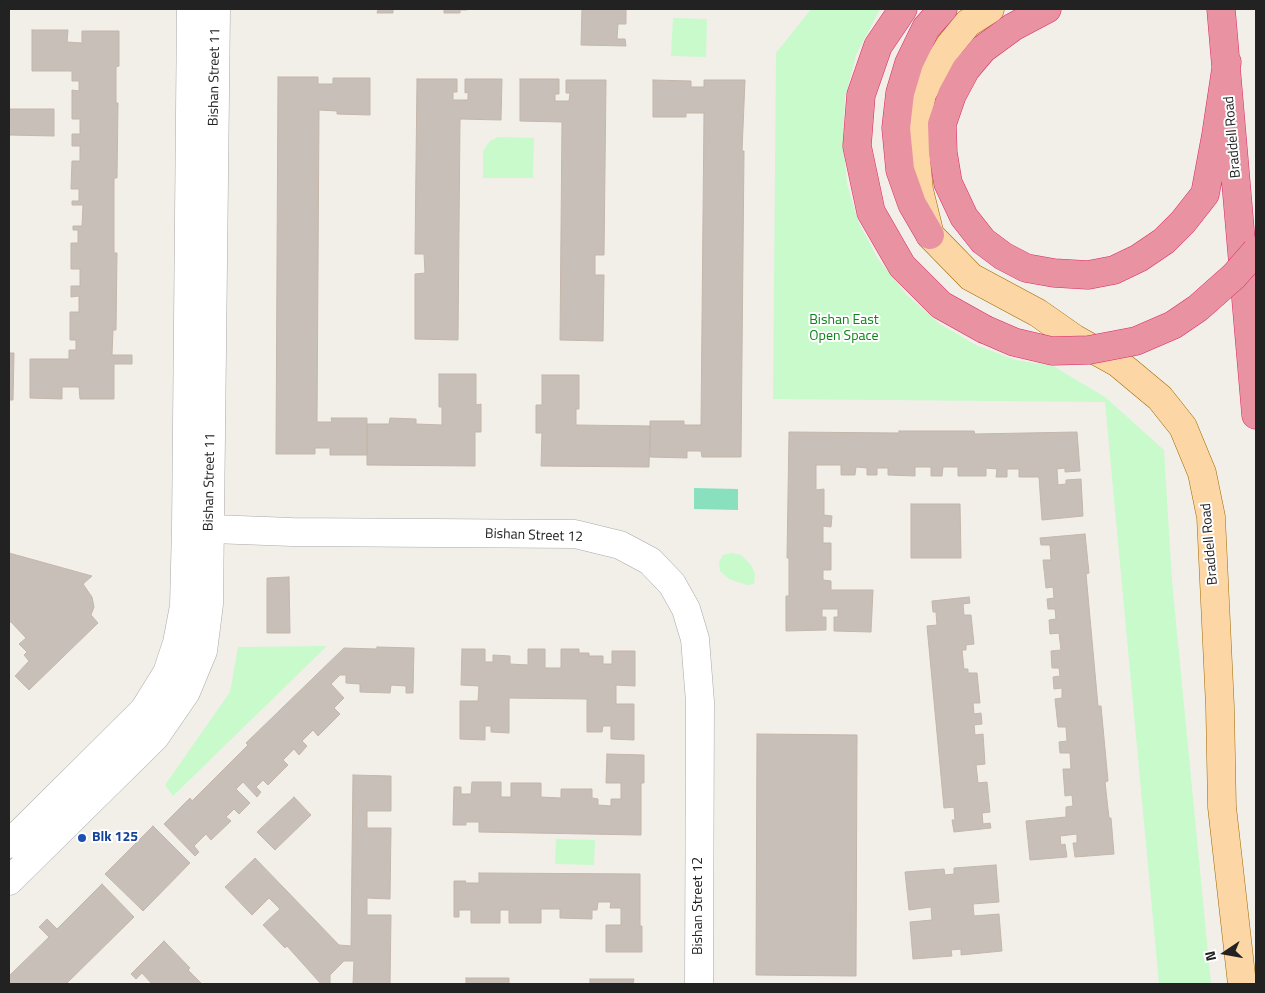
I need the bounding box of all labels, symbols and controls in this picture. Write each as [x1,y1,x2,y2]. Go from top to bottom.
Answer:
street label: Bishan Street 11 [206,28,224,126]
street label: Braddell Road [1221,95,1245,179]
park label: Bishan East Open Space [809,313,879,346]
street label: Bishan Street 11 [201,433,219,531]
street label: Braddell Road [1198,502,1222,586]
street label: Bishan Street 12 [485,526,583,546]
place label: Blk 125 [92,830,138,846]
marker: Blk 125 [76,832,88,844]
street label: Bishan Street 12 [691,857,707,955]
north arrow [1200,928,1250,978]
text: N [1199,949,1221,963]

